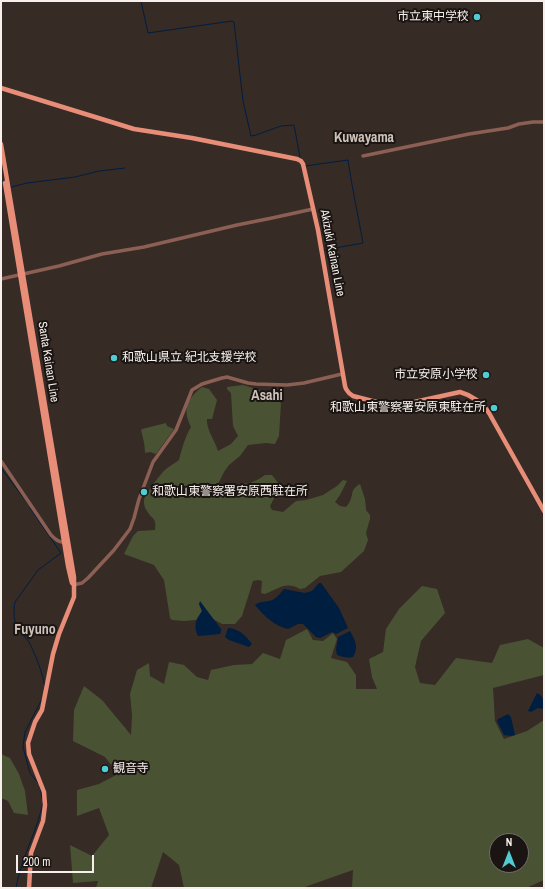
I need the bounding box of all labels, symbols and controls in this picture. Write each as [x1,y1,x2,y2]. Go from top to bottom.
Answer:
place label: 市立東中学校 [397,10,469,24]
marker: 市立東中学校 [472,12,482,22]
district label: Kuwayama [334,130,394,146]
street label: Akizuki Kainan Line [317,208,347,298]
street label: Santa Kainan Line [35,321,61,403]
place label: 和歌山県立 紀北支援学校 [122,351,257,365]
marker: 和歌山県立 紀北支援学校 [109,353,119,363]
place label: 市立安原小学校 [394,368,478,382]
marker: 市立安原小学校 [481,370,491,380]
district label: Asahi [251,388,283,404]
place label: 和歌山東警察署安原東駐在所 [330,401,486,415]
marker: 和歌山東警察署安原東駐在所 [489,403,499,413]
place label: 和歌山東警察署安原西駐在所 [152,485,308,499]
marker: 和歌山東警察署安原西駐在所 [139,487,149,497]
district label: Fuyuno [14,622,56,638]
place label: 観音寺 [113,762,149,776]
marker: 観音寺 [100,764,110,774]
north arrow [489,833,529,873]
text: N [506,835,512,849]
scale bar [18,847,96,873]
text: 200 m [23,854,50,870]

